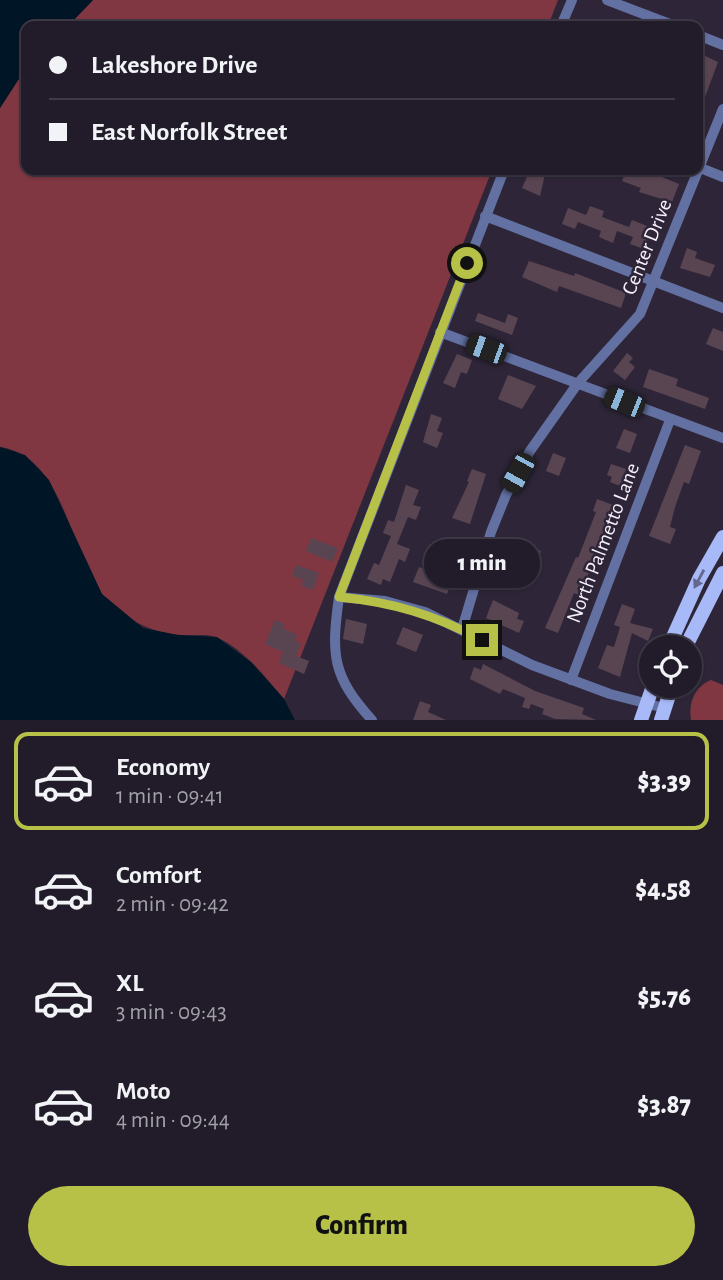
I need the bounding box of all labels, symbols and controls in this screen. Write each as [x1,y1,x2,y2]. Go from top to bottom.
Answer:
text: Lakeshore Drive [91,52,258,78]
text: East Norfolk Street [91,119,287,145]
street label: Center Drive [618,196,676,298]
route start [451,247,483,279]
car [463,332,510,366]
car [601,384,648,420]
car [499,450,538,496]
street label: North Palmetto Lane [563,460,643,626]
callout: 1 min [424,538,540,588]
text: 1 min [458,552,506,575]
one-way arrow [693,569,705,589]
route end [466,624,498,656]
map controls [639,635,702,698]
button: locate [639,635,702,698]
icon: car [32,750,95,813]
text: Economy [116,754,210,780]
text: $3.39 [638,768,691,794]
text: 1 min · 09:41 [116,785,224,808]
icon: car [32,858,95,921]
text: Comfort [116,862,201,888]
text: $4.58 [635,876,691,902]
text: 2 min · 09:42 [116,893,229,916]
icon: car [32,966,95,1029]
text: XL [116,970,143,996]
text: $5.76 [638,984,691,1010]
text: 3 min · 09:43 [116,1001,227,1024]
icon: car [32,1074,95,1137]
text: Moto [116,1078,171,1104]
text: $3.87 [637,1092,691,1118]
text: 4 min · 09:44 [116,1109,230,1132]
button: Confirm [28,1186,695,1266]

